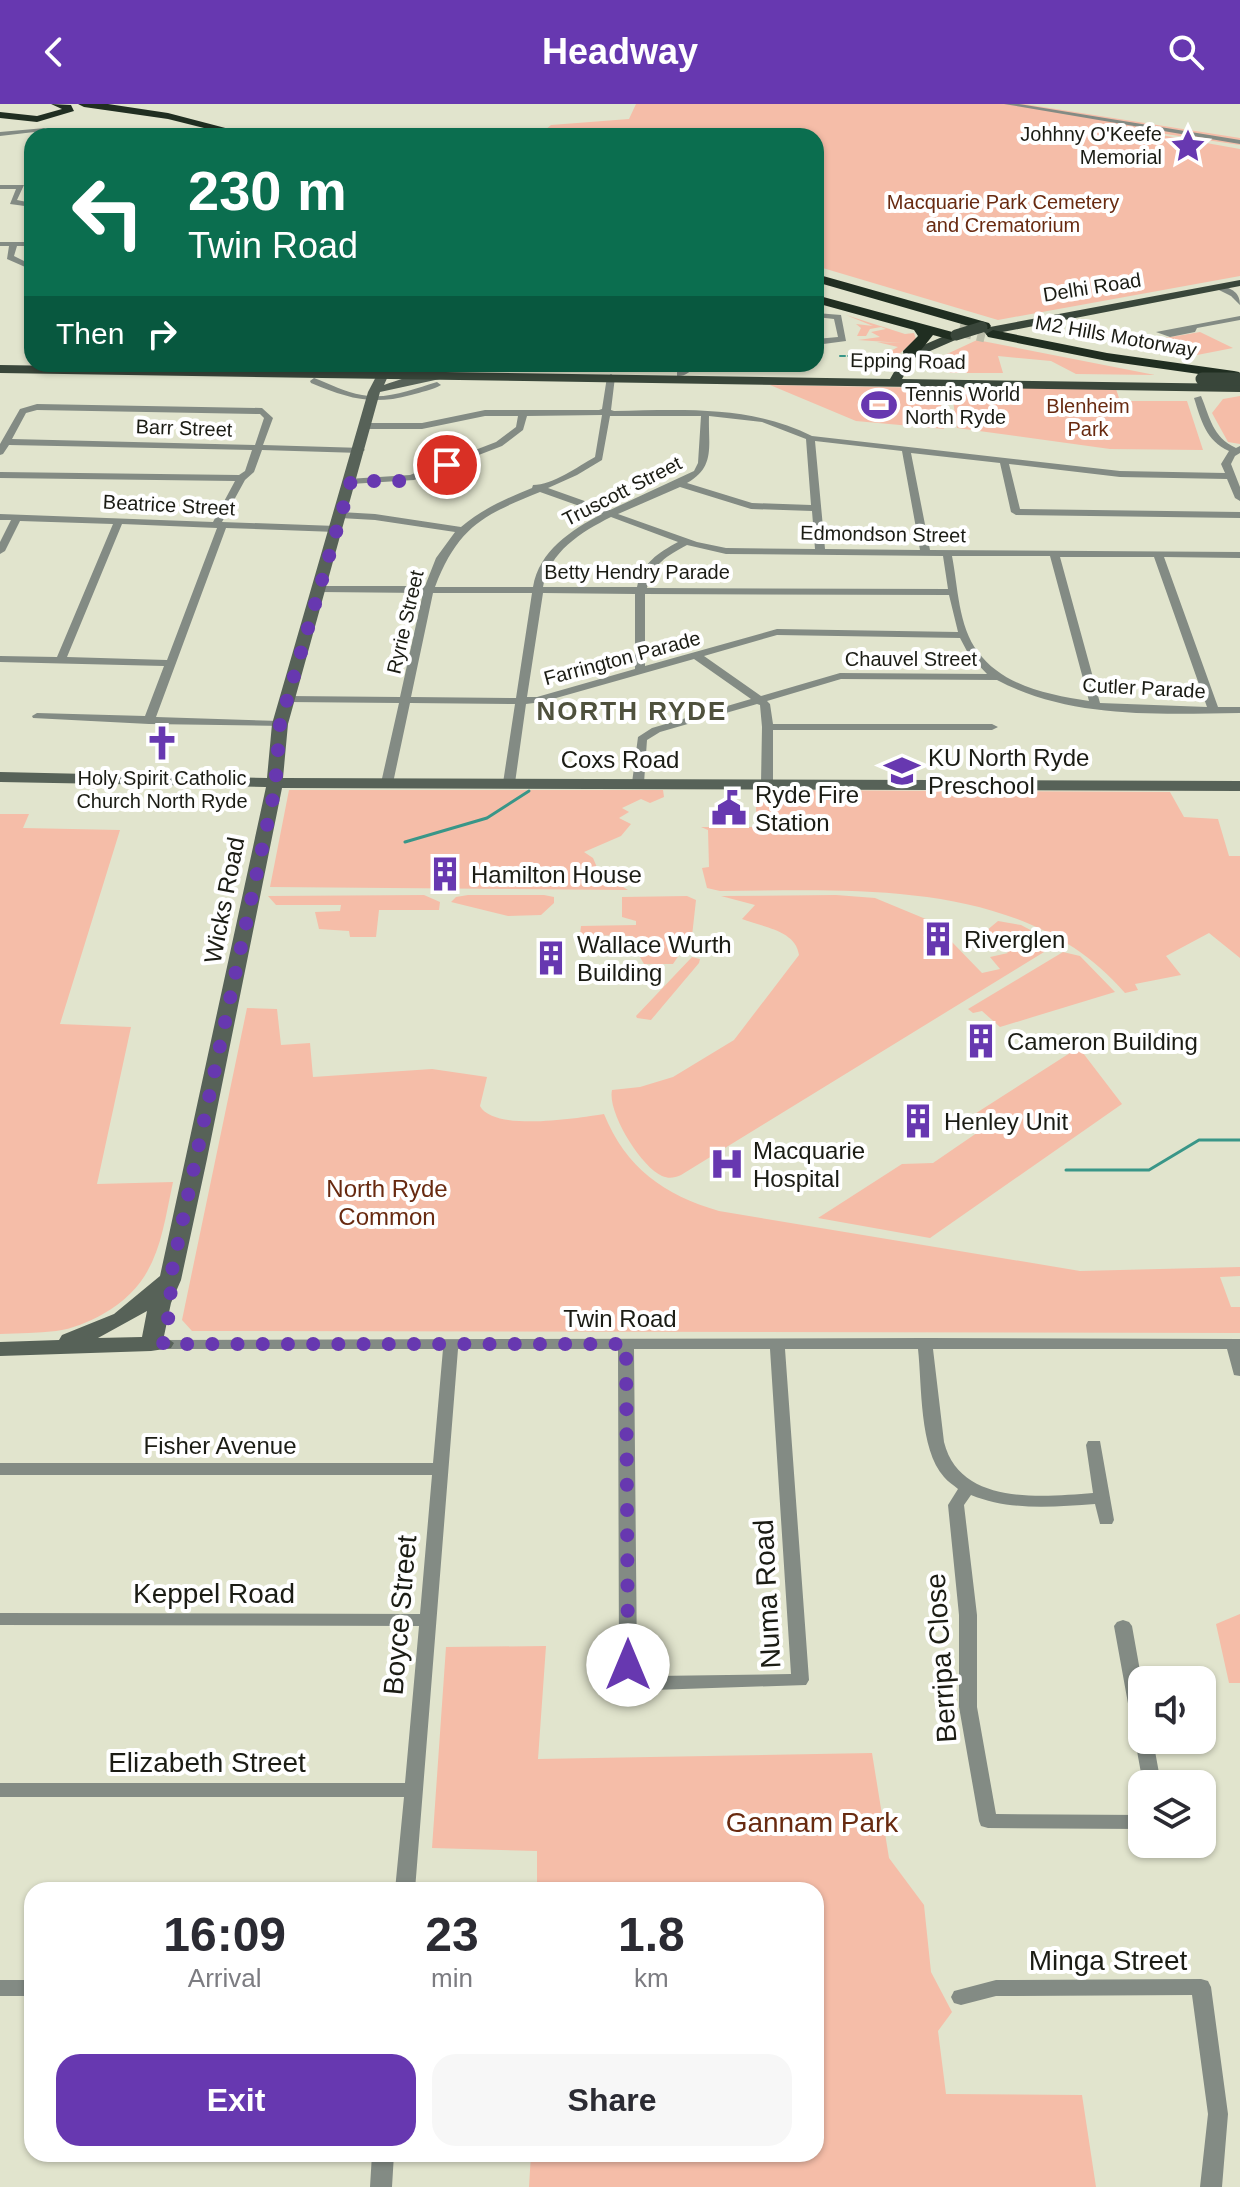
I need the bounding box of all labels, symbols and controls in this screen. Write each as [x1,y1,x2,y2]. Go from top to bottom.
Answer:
icon: back [32,30,76,74]
icon: search [1164,30,1208,74]
text: Headway [542,31,698,72]
place label: Johhny O'Keefe Memorial [1020,123,1162,168]
place icon: Johhny O'Keefe Memorial [1169,127,1207,165]
text: 230 m [188,159,347,222]
icon: left [56,160,160,264]
park label: Macquarie Park Cemetery and Crematorium [887,191,1119,236]
text: Twin Road [188,225,358,266]
street label: Delhi Road [1041,268,1143,306]
street label: M2 Hills Motorway [1034,311,1198,361]
icon: right [140,312,184,356]
text: Then [56,317,124,350]
street label: Epping Road [850,349,966,373]
place label: Tennis World North Ryde [905,383,1020,428]
sports icon: Tennis World North Ryde [860,386,898,424]
park label: Blenheim Park [1046,395,1130,440]
street label: Barr Street [135,415,233,441]
pin [413,431,481,499]
icon: arrive [425,443,469,487]
street label: Truscott Street [559,451,685,530]
street label: Beatrice Street [102,491,236,519]
street label: Edmondson Street [800,522,966,546]
street label: Betty Hendry Parade [544,561,730,583]
street label: Ryrie Street [382,568,428,676]
street label: Farrington Parade [541,627,703,689]
street label: Chauvel Street [845,648,978,670]
street label: Cutler Parade [1082,674,1206,702]
district label: NORTH RYDE [537,696,727,726]
church icon: Holy Spirit Catholic Church North Ryde [143,724,181,762]
place label: KU North Ryde Preschool [928,744,1089,799]
street label: Coxs Road [561,746,679,773]
school or university icon: KU North Ryde Preschool [883,752,921,790]
place label: Holy Spirit Catholic Church North Ryde [76,767,248,812]
place label: Ryde Fire Station [755,781,859,836]
public building icon: Ryde Fire Station [710,789,748,827]
street label: Wicks Road [199,835,249,965]
building icon: Hamilton House [426,855,464,893]
place label: Hamilton House [471,861,642,888]
building icon: Riverglen [919,920,957,958]
place label: Riverglen [964,926,1065,953]
place label: Wallace Wurth Building [577,931,732,986]
building icon: Wallace Wurth Building [532,939,570,977]
building icon: Cameron Building [962,1022,1000,1060]
place label: Cameron Building [1007,1028,1198,1055]
building icon: Henley Unit [899,1102,937,1140]
place label: Henley Unit [944,1108,1068,1135]
place label: Macquarie Hospital [753,1137,865,1192]
hospital icon: Macquarie Hospital [708,1145,746,1183]
park label: North Ryde Common [326,1175,448,1230]
street label: Twin Road [563,1305,677,1332]
street label: Fisher Avenue [144,1432,297,1459]
street label: Numa Road [748,1519,786,1669]
street label: Boyce Street [378,1534,422,1696]
street label: Berripa Close [920,1572,962,1744]
street label: Keppel Road [133,1578,295,1609]
position arrow [586,1623,670,1707]
map controls [1128,1666,1216,1858]
button: sound [1128,1666,1216,1754]
street label: Elizabeth Street [108,1747,306,1778]
button: layers [1128,1770,1216,1858]
park label: Gannam Park [726,1807,899,1838]
text: 16:09 [163,1908,286,1961]
text: 23 [425,1908,479,1961]
text: 1.8 [618,1908,685,1961]
street label: Minga Street [1029,1945,1188,1976]
text: Arrival [188,1963,261,1993]
text: min [431,1963,473,1993]
text: km [634,1963,669,1993]
button: Exit [56,2054,416,2146]
button: Share [432,2054,792,2146]

